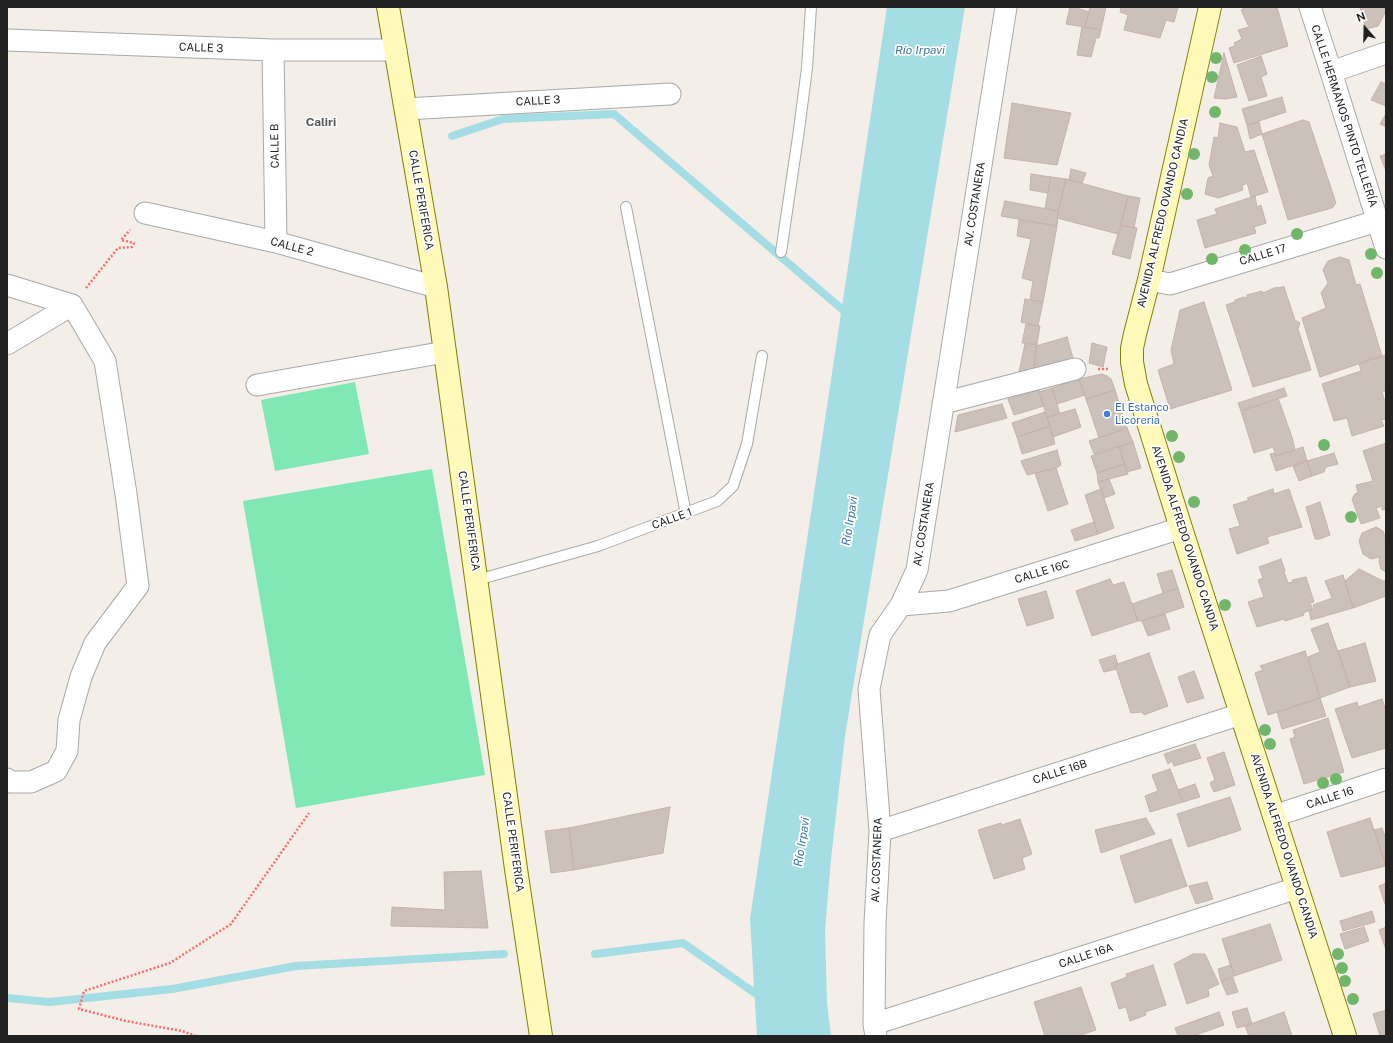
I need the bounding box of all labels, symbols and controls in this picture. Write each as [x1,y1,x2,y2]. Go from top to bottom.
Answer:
north arrow [1345,8,1385,48]
text: N [1355,10,1367,24]
street label: CALLE HERMANOS PINTO TELLERÍA [1308,23,1380,209]
street label: CALLE 3 [179,41,223,55]
water label: Río Irpavi [895,43,945,57]
street label: CALLE 3 [516,93,560,109]
district label: Caliri [306,115,336,129]
street label: AVENIDA ALFREDO OVANDO CANDIA [1135,117,1191,309]
street label: CALLE B [268,123,282,169]
street label: CALLE PERIFERICA [406,149,436,251]
street label: AV. COSTANERA [962,161,988,247]
street label: CALLE 2 [269,235,315,259]
street label: CALLE 17 [1238,242,1288,268]
place label: El Estanco Licoreria [1115,401,1169,427]
marker: El Estanco Licoreria [1102,409,1112,419]
street label: AVENIDA ALFREDO OVANDO CANDIA [1149,444,1221,632]
street label: CALLE PERIFERICA [455,470,483,572]
street label: AV. COSTANERA [911,481,937,567]
water label: Río Irpavi [839,495,861,547]
street label: CALLE 1 [650,506,694,532]
street label: CALLE 16C [1013,557,1071,587]
street label: AVENIDA ALFREDO OVANDO CANDIA [1248,752,1320,940]
street label: CALLE 16B [1031,757,1089,787]
street label: CALLE 16 [1305,784,1355,812]
street label: CALLE PERIFERICA [499,791,527,893]
water label: Río Irpavi [791,816,813,868]
street label: AV. COSTANERA [869,817,885,903]
street label: CALLE 16A [1057,941,1115,971]

